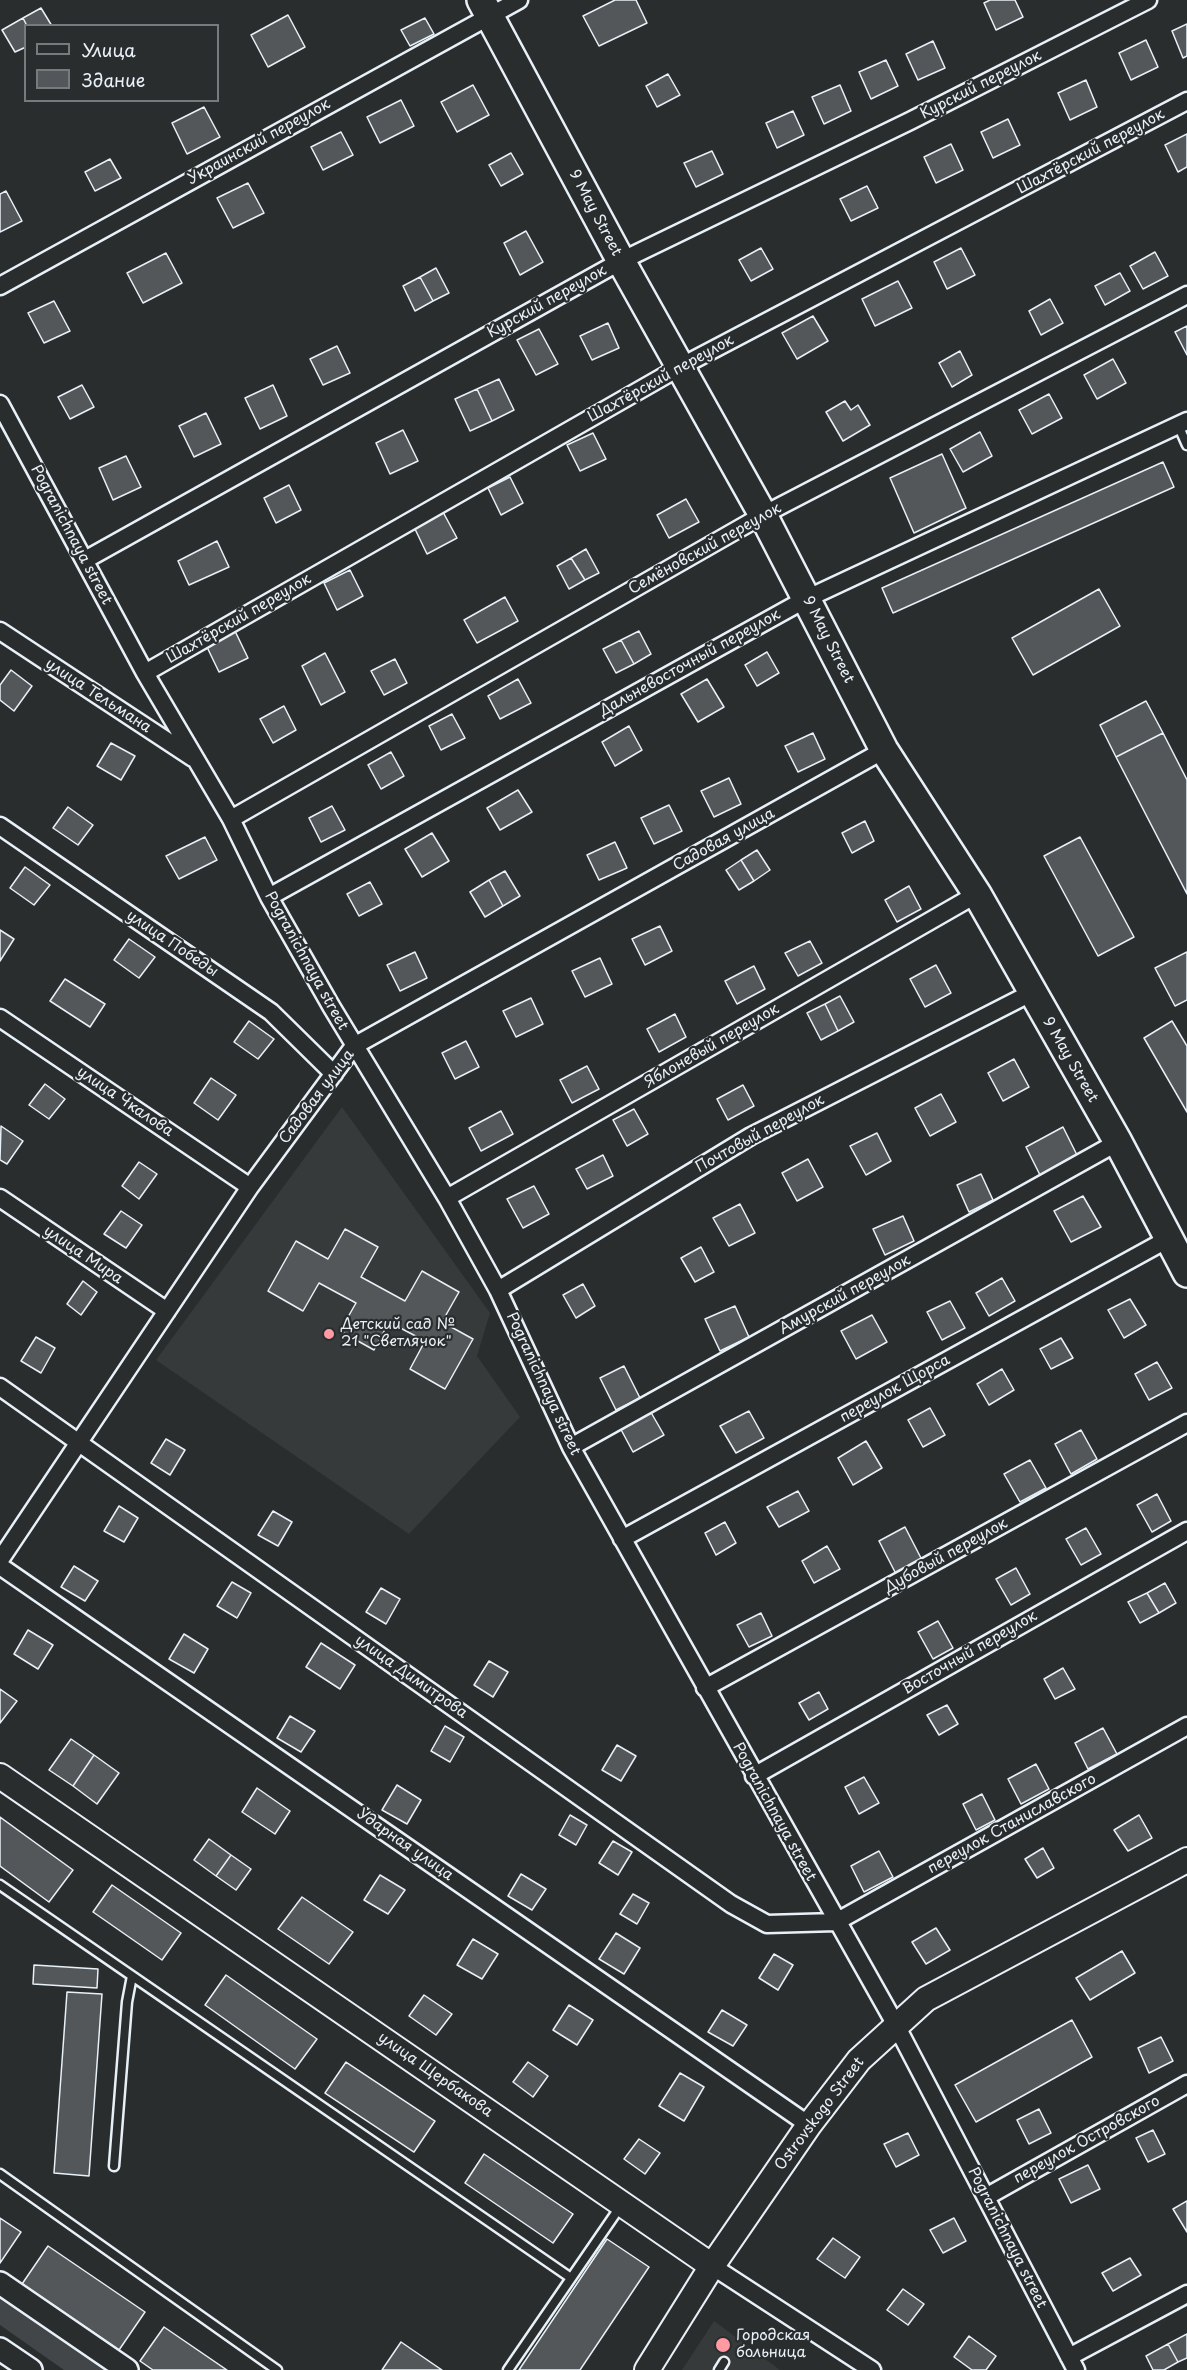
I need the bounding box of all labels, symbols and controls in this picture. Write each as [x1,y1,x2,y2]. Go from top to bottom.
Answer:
legend [24,24,219,102]
text: Улица [82,36,136,63]
street label: Курский переулок [917,47,1045,123]
text: Здание [82,66,145,93]
street label: Украинский переулок [185,95,333,189]
street label: Шахтёрский переулок [1014,106,1168,198]
street label: 9 May Street [565,167,625,259]
street label: Курский переулок [484,262,610,342]
street label: Шахтёрский переулок [585,331,737,427]
street label: Pogranichnaya street [27,462,115,608]
street label: Семёновский переулок [626,500,784,598]
street label: Шахтёрский переулок [164,570,314,668]
street label: 9 May Street [798,593,858,687]
street label: Дальневосточный переулок [596,606,784,720]
street label: улица Тельмана [42,655,154,737]
street label: Садовая улица [670,805,778,875]
street label: Pogranichnaya street [260,889,352,1033]
street label: улица Победы [123,907,221,981]
street label: Яблоневый переулок [642,1000,782,1092]
street label: 9 May Street [1038,1014,1102,1106]
street label: Садовая улица [276,1046,358,1148]
street label: улица Чкалова [73,1063,177,1141]
street label: Почтовый переулок [693,1091,827,1177]
street label: улица Мира [40,1222,126,1288]
street label: Амурский переулок [776,1251,914,1339]
street label: Pogranichnaya street [502,1310,584,1458]
place label: Детский сад № 21 "Светлячок" [341,1316,455,1351]
marker: Детский сад № 21 "Светлячок" [322,1327,336,1341]
street label: переулок Щорса [837,1351,953,1427]
street label: Дубовый переулок [881,1515,1011,1597]
street label: Восточный переулок [900,1607,1040,1699]
street label: улица Димитрова [351,1631,471,1723]
street label: Pogranichnaya street [728,1740,820,1884]
street label: переулок Станиславского [925,1770,1099,1878]
street label: Ударная улица [353,1805,457,1885]
street label: улица Щербакова [374,2029,496,2121]
street label: Ostrovskogo Street [772,2054,868,2174]
street label: переулок Островского [1011,2092,1163,2188]
street label: Pogranichnaya street [964,2165,1050,2311]
place label: Городская больница [736,2327,810,2362]
marker: Городская больница [714,2336,732,2354]

